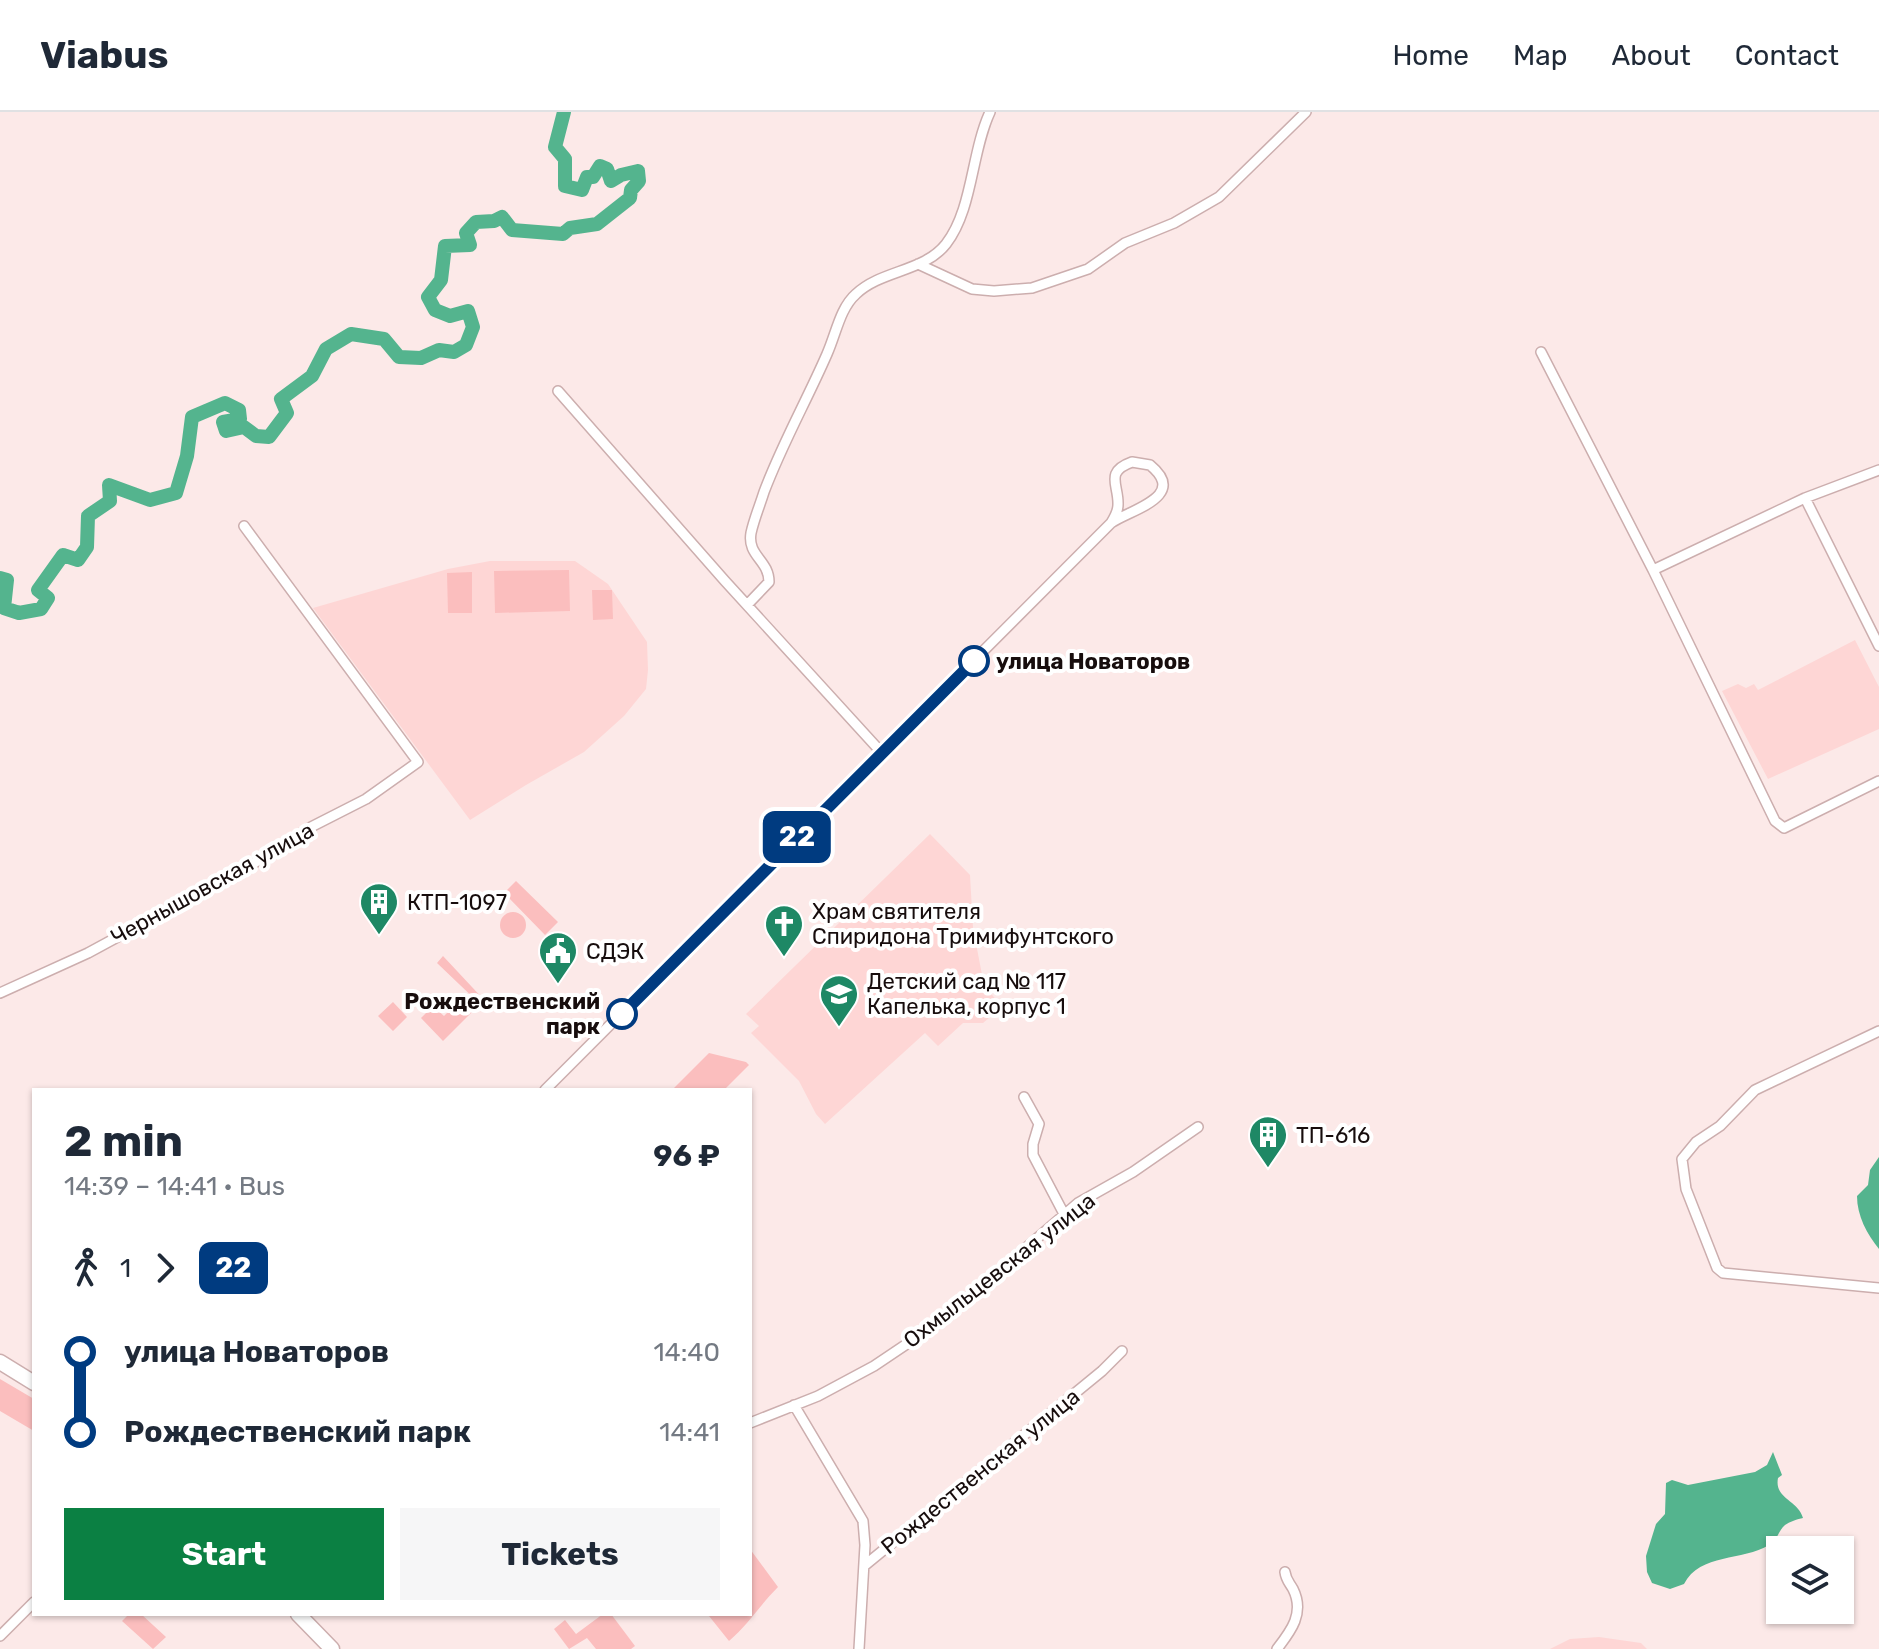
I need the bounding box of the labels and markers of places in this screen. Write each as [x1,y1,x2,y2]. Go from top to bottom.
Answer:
marker: улица Новаторов [959,646,989,676]
place label: улица Новаторов [996,648,1190,675]
building icon: КТП-1097 [358,881,400,936]
place label: КТП-1097 [407,889,507,916]
place label: Храм святителя Спиридона Тримифунтского [812,898,1114,950]
church icon: Храм святителя Спиридона Тримифунтского [763,903,805,958]
public building icon: СДЭК [537,930,579,985]
place label: СДЭК [586,938,644,965]
place label: Детский сад № 117 Капелька, корпус 1 [867,968,1066,1020]
school or university icon: Детский сад № 117 Капелька, корпус 1 [818,973,860,1028]
place label: Рождественский парк [404,988,600,1040]
marker: Рождественский парк [607,999,637,1029]
building icon: ТП-616 [1247,1114,1289,1169]
place label: ТП-616 [1296,1122,1370,1149]

